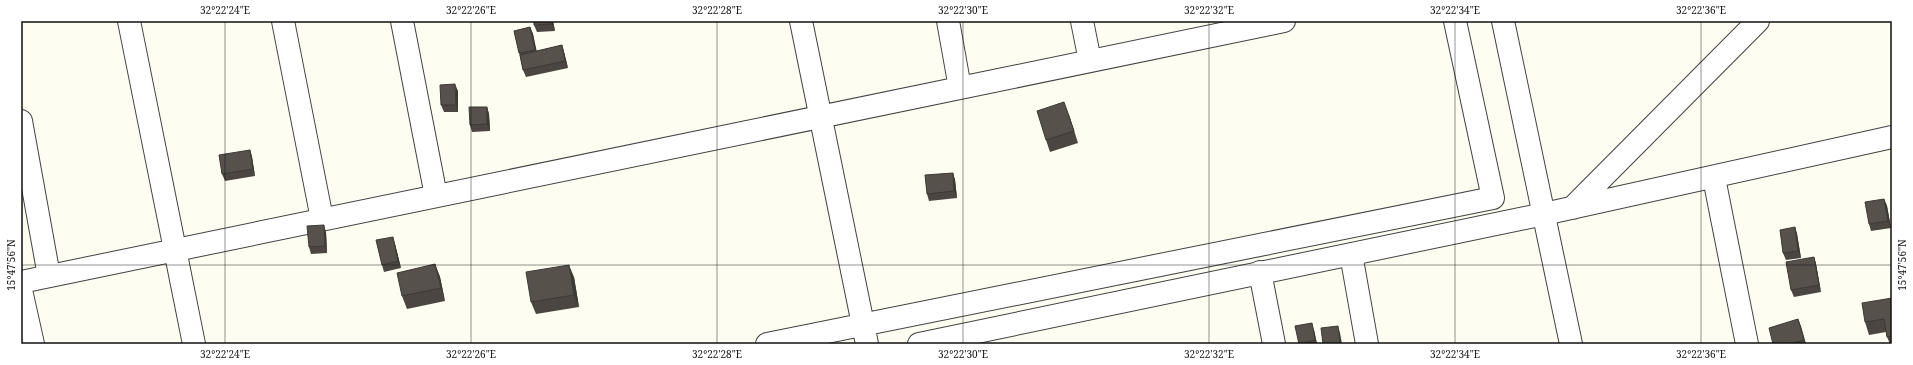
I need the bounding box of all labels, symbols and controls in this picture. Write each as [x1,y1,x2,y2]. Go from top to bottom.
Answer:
text: 32°22'24"E [200,3,250,17]
text: 32°22'26"E [446,3,496,17]
text: 32°22'28"E [692,3,742,17]
text: 32°22'30"E [938,3,988,17]
text: 32°22'32"E [1184,3,1234,17]
text: 32°22'34"E [1430,3,1480,17]
text: 32°22'36"E [1676,3,1726,17]
text: 15°47'56"N [4,239,18,291]
text: 15°47'56"N [1895,239,1909,291]
text: 32°22'24"E [200,347,250,361]
text: 32°22'26"E [446,347,496,361]
text: 32°22'28"E [692,347,742,361]
text: 32°22'30"E [938,347,988,361]
text: 32°22'32"E [1184,347,1234,361]
text: 32°22'34"E [1430,347,1480,361]
text: 32°22'36"E [1676,347,1726,361]

